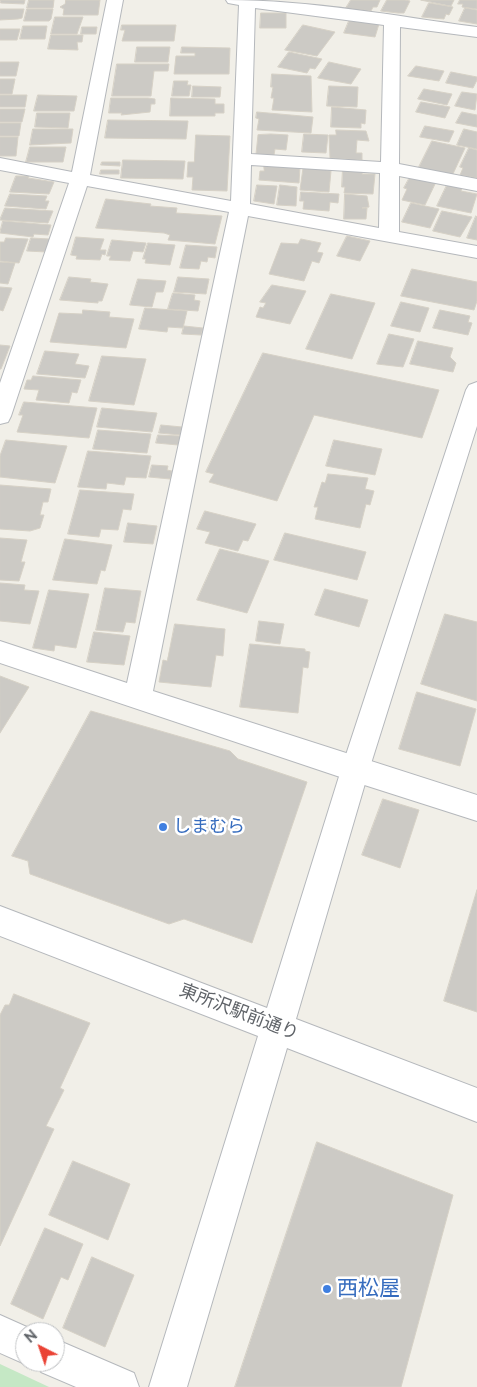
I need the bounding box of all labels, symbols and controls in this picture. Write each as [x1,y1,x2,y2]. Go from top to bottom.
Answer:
place label: しまむら [173,816,245,838]
marker: しまむら [157,821,169,833]
street label: 東所沢駅前通り [176,979,302,1045]
place label: 西松屋 [337,1276,400,1302]
marker: 西松屋 [321,1283,333,1295]
north arrow [15,1322,65,1372]
text: N [22,1327,40,1346]

